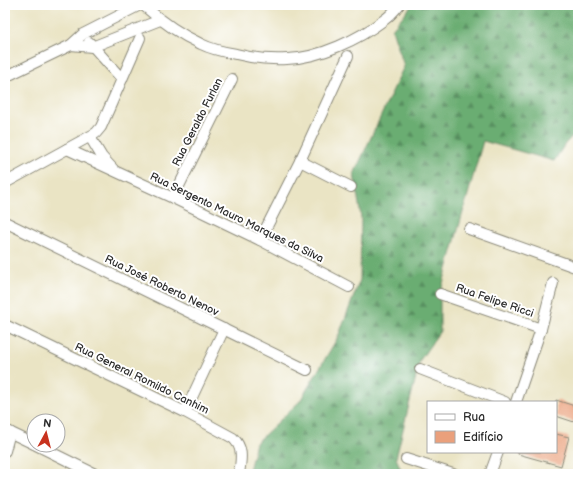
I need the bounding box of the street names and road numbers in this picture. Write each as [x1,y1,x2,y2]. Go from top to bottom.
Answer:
street label: Rua Geraldo Furlan [170,76,225,168]
street label: Rua Sergento Mauro Marques da Silva [148,170,326,265]
street label: Rua José Roberto Nenov [103,252,221,319]
street label: Rua Felipe Ricci [454,281,535,320]
street label: Rua General Romildo Canhim [73,340,211,417]

